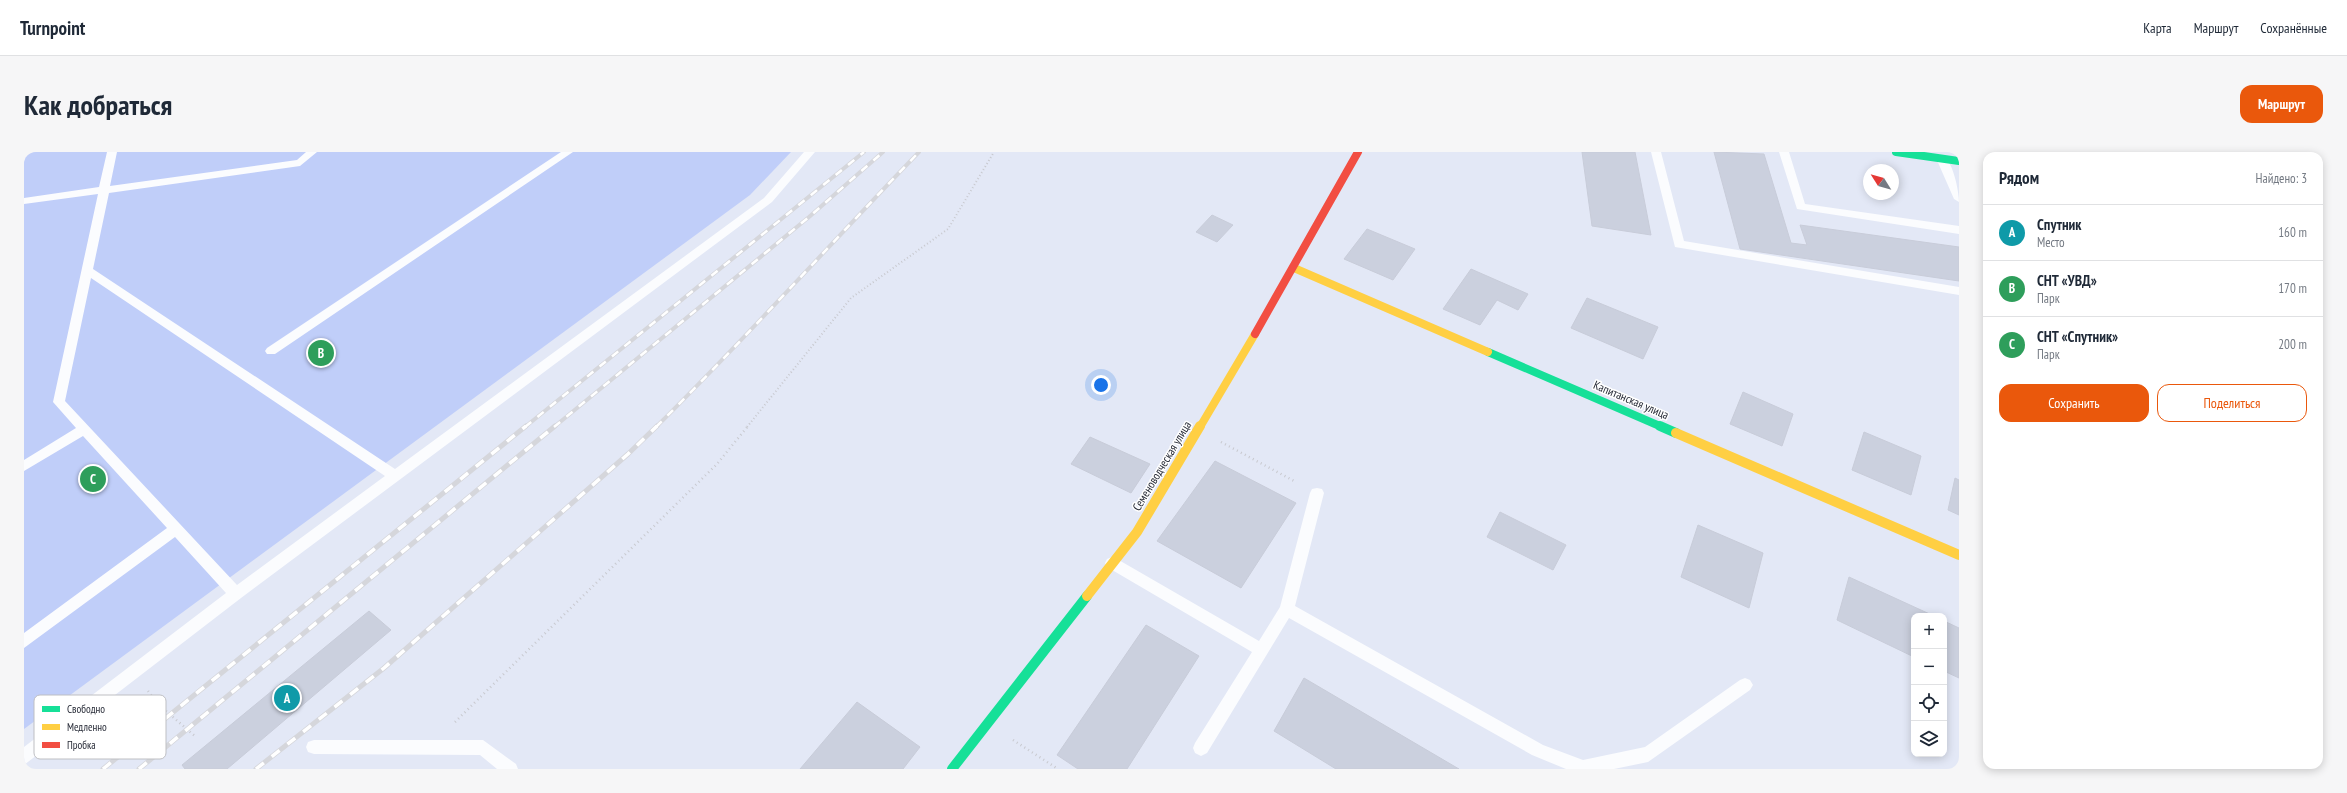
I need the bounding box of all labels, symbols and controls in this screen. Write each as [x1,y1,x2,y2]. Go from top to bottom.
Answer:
text: Turnpoint [20,16,85,40]
text: Карта [2143,19,2172,37]
text: Маршрут [2194,19,2238,37]
text: Сохранённые [2260,19,2327,37]
button: Маршрут [2240,85,2323,123]
text: Как добраться [24,86,172,123]
north arrow [1863,164,1899,200]
text: Рядом [1999,167,2039,189]
text: Найдено: 3 [2256,170,2307,187]
text: Спутник [2037,215,2081,234]
text: A [2009,224,2015,241]
text: 160 m [2278,224,2307,241]
text: Место [2037,234,2065,251]
text: СНТ «УВД» [2037,271,2097,290]
text: B [2009,280,2015,297]
text: 170 m [2278,280,2307,297]
text: Парк [2037,290,2060,307]
text: СНТ «Спутник» [2037,327,2118,346]
text: C [2009,336,2015,353]
text: 200 m [2278,336,2307,353]
pin: B [308,338,334,368]
text: Парк [2037,346,2060,363]
your location [1091,375,1111,395]
street label: Капитанская улица [1591,377,1671,422]
button: Сохранить [1999,384,2149,422]
button: Поделиться [2157,384,2307,422]
street label: Семеноводческая улица [1129,418,1194,513]
pin: C [80,464,106,494]
map controls [1911,613,1947,757]
button: + [1911,613,1947,649]
button: − [1911,649,1947,685]
pin: A [274,683,300,713]
button: locate [1911,685,1947,721]
legend [34,695,166,759]
text: Свободно [67,702,105,716]
text: Медленно [67,720,107,734]
button: layers [1911,721,1947,757]
text: Пробка [67,738,96,752]

